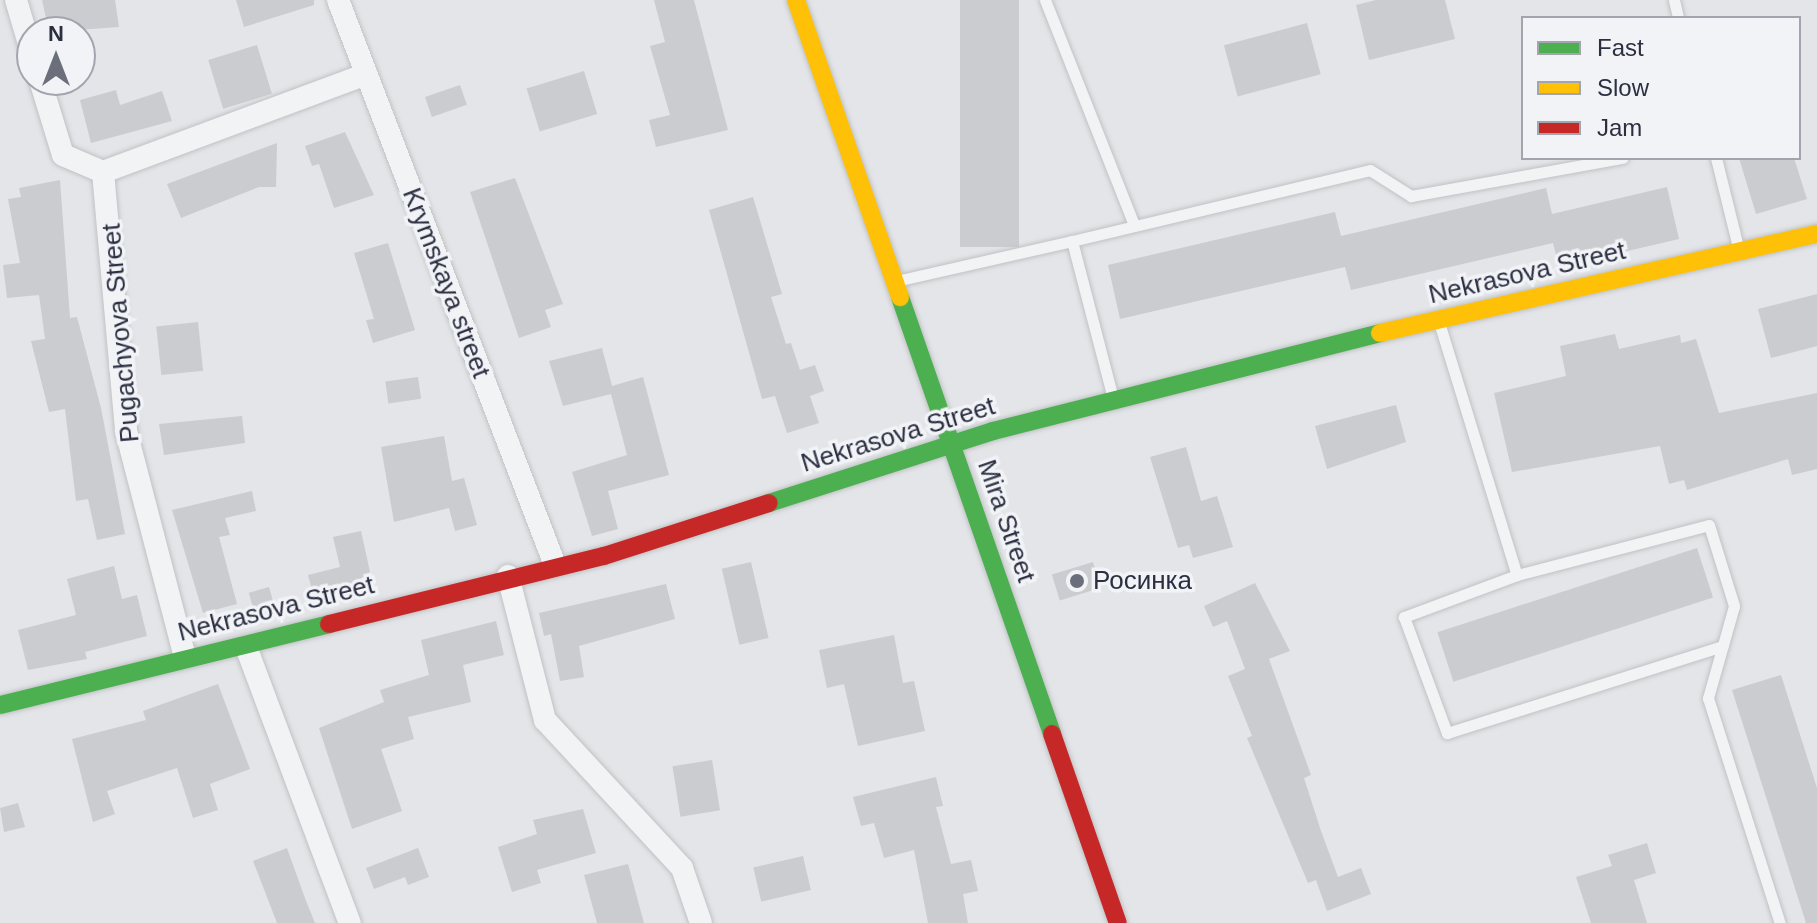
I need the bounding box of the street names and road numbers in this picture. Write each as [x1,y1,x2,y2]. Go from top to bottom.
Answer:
street label: Krymskaya street [395,184,497,382]
street label: Pugachyova Street [96,222,146,444]
street label: Nekrasova Street [1426,235,1628,311]
street label: Nekrasova Street [797,391,999,479]
street label: Mira Street [971,456,1041,586]
street label: Nekrasova Street [175,570,377,648]

